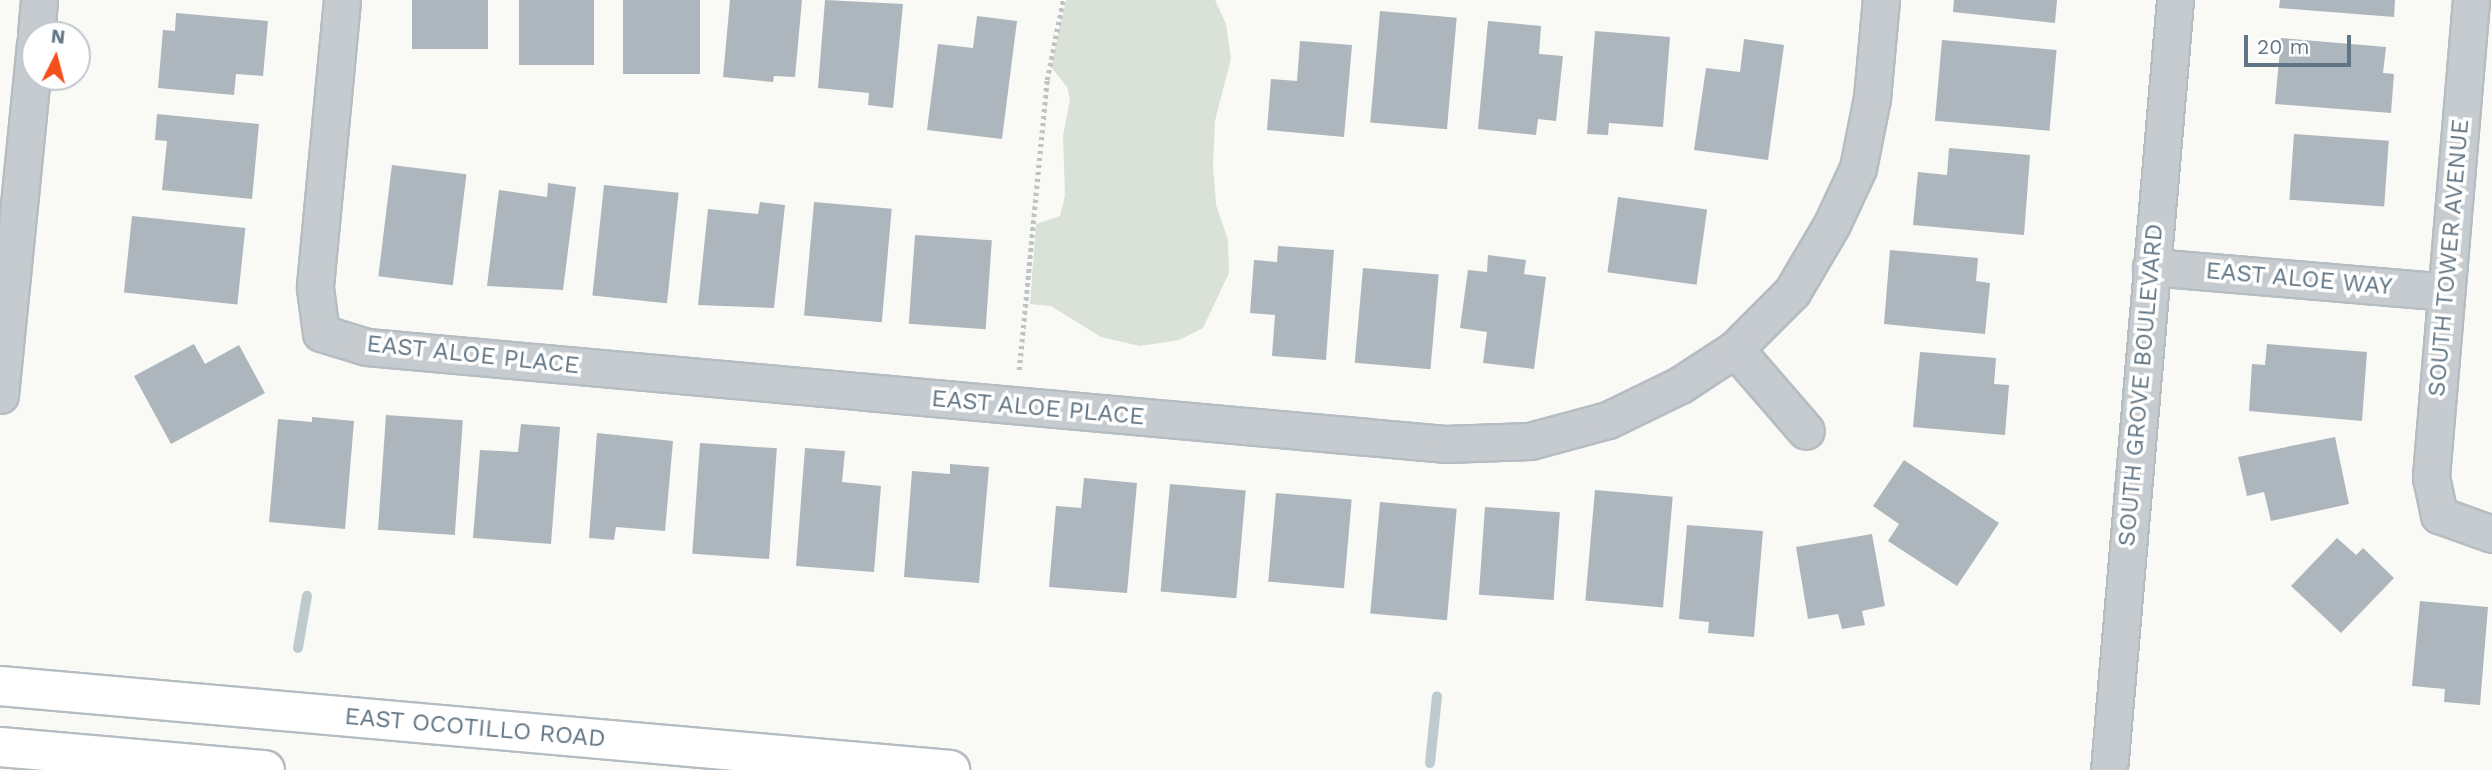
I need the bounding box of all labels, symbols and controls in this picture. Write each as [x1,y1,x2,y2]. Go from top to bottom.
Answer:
north arrow [21,21,91,91]
scale bar [2247,21,2354,65]
text: N [50,24,66,49]
text: 20 m [2257,34,2309,59]
street label: SOUTH TOWER AVENUE [2422,117,2476,399]
street label: SOUTH GROVE BOULEVARD [2113,222,2169,548]
street label: EAST ALOE WAY [2203,256,2395,302]
street label: EAST ALOE PLACE [364,329,582,381]
street label: EAST ALOE PLACE [929,384,1147,432]
street label: EAST OCOTILLO ROAD [343,702,607,754]

